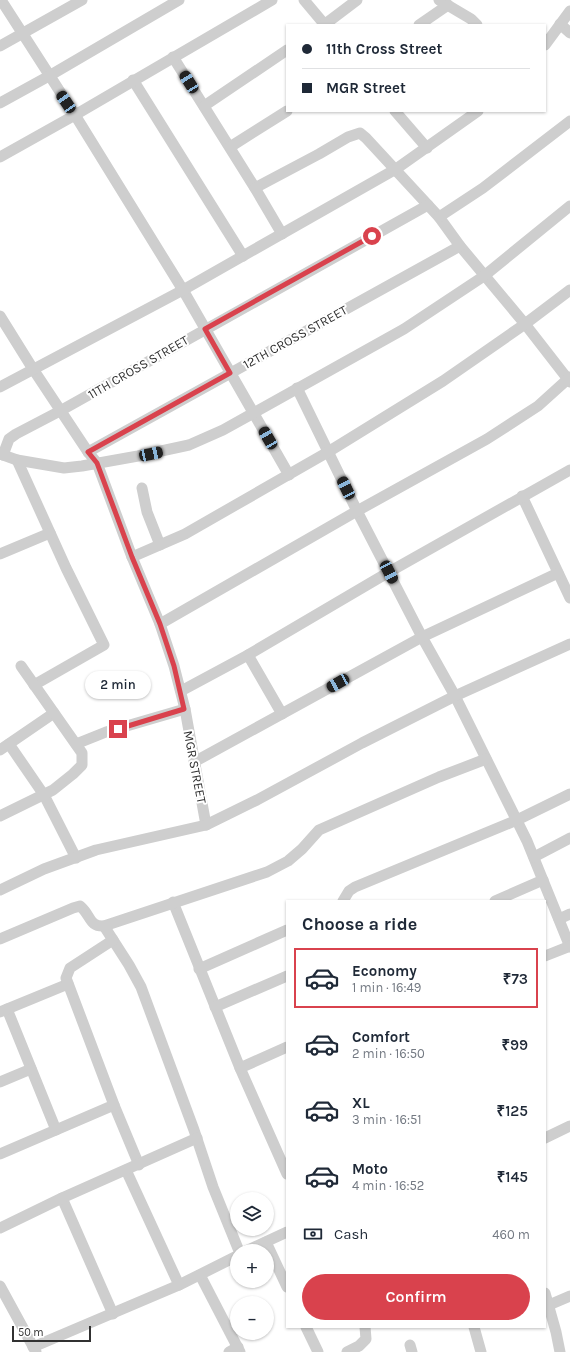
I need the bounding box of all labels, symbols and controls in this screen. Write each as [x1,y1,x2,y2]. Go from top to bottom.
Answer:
text: 11th Cross Street [326,40,442,58]
car [178,69,200,95]
text: MGR Street [326,79,406,97]
car [54,89,78,115]
route start [363,227,381,245]
street label: 12TH CROSS STREET [240,302,350,372]
street label: 11TH CROSS STREET [85,332,191,402]
car [257,425,279,451]
car [138,446,164,462]
car [335,475,357,501]
car [378,559,400,585]
callout: 2 min [85,671,151,699]
car [325,672,351,694]
text: 2 min [100,677,136,692]
route end [109,720,127,738]
street label: MGR STREET [181,729,210,805]
text: Choose a ride [302,913,417,935]
icon: car [304,960,340,996]
text: Economy [352,962,417,980]
text: ₹73 [503,970,528,988]
text: 1 min · 16:49 [352,980,421,995]
icon: car [304,1026,340,1062]
text: Comfort [352,1028,410,1046]
text: ₹99 [501,1036,528,1054]
text: 2 min · 16:50 [352,1046,425,1061]
icon: car [304,1092,340,1128]
text: XL [352,1094,370,1112]
text: ₹125 [497,1102,528,1120]
text: 3 min · 16:51 [352,1112,422,1127]
icon: car [304,1158,340,1194]
text: Moto [352,1160,388,1178]
text: ₹145 [497,1168,528,1186]
text: 4 min · 16:52 [352,1178,424,1193]
map controls [230,1192,274,1340]
button: layers [230,1192,274,1236]
icon: cash [302,1223,324,1245]
text: Cash [334,1225,368,1243]
text: 460 m [492,1227,530,1242]
button: + [230,1244,274,1288]
button: Confirm [302,1274,530,1320]
button: − [230,1296,274,1340]
scale bar [12,1324,91,1343]
text: 50 m [18,1326,44,1339]

